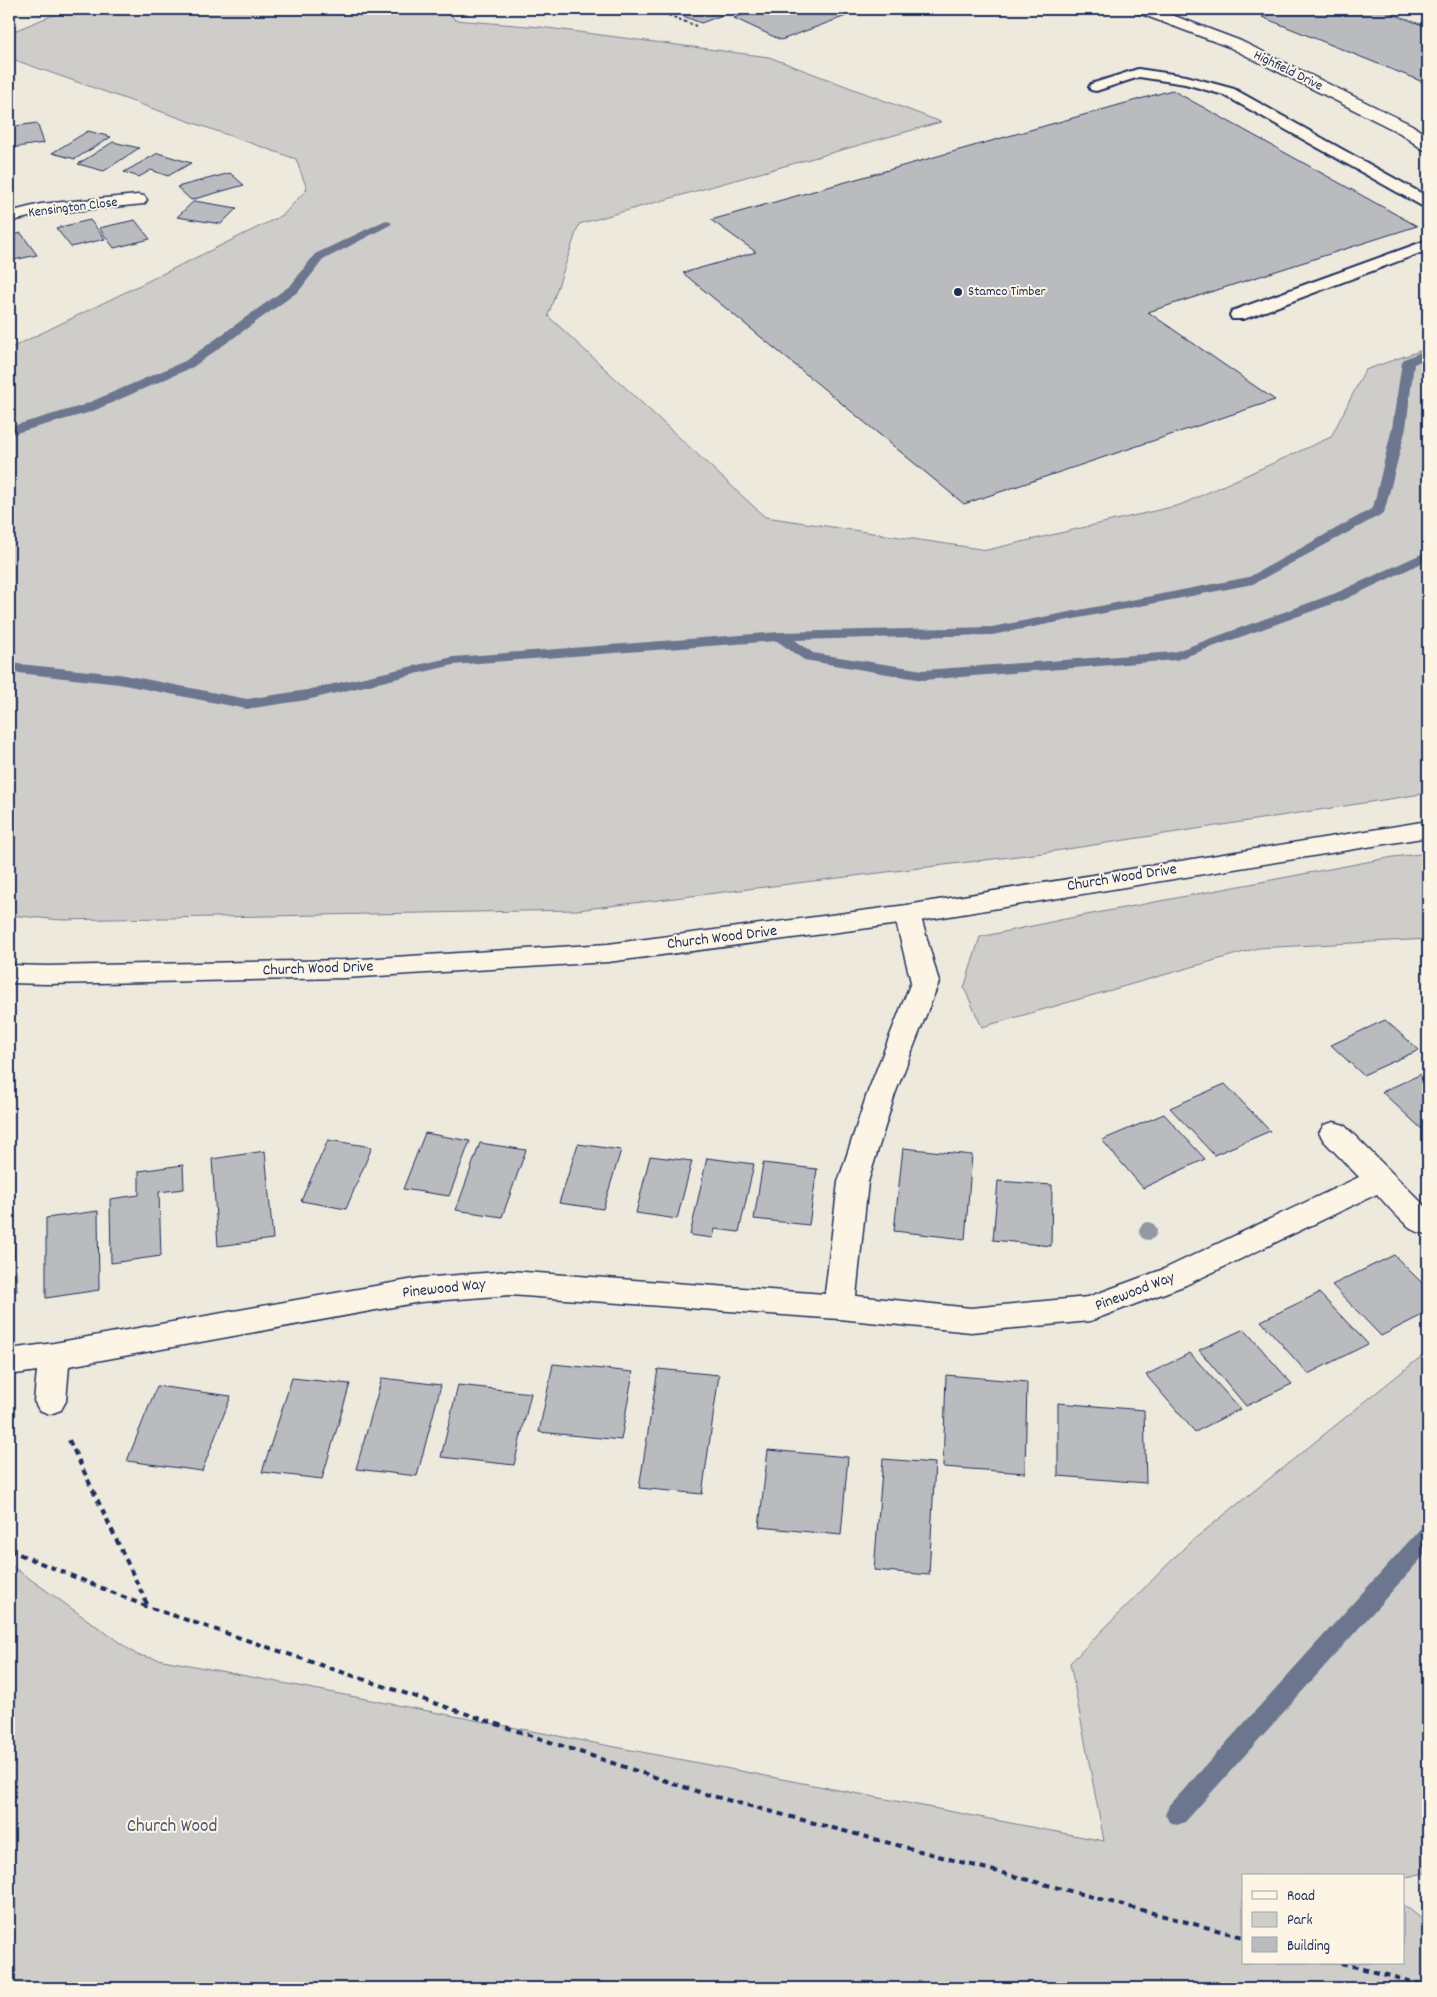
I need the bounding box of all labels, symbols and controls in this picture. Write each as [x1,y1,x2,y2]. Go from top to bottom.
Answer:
street label: Highfield Drive [1250,46,1326,96]
street label: Kensington Close [27,193,119,223]
place label: Stamco Timber [968,282,1047,302]
marker: Stamco Timber [952,286,964,298]
street label: Church Wood Drive [1065,858,1179,898]
street label: Church Wood Drive [666,920,778,956]
street label: Church Wood Drive [262,956,374,982]
street label: Pinewood Way [1092,1266,1179,1318]
street label: Pinewood Way [401,1273,487,1305]
park label: Church Wood [127,1814,217,1841]
legend [1242,1874,1404,1964]
text: Road [1287,1886,1315,1908]
text: Park [1287,1910,1313,1932]
text: Building [1287,1936,1330,1958]

